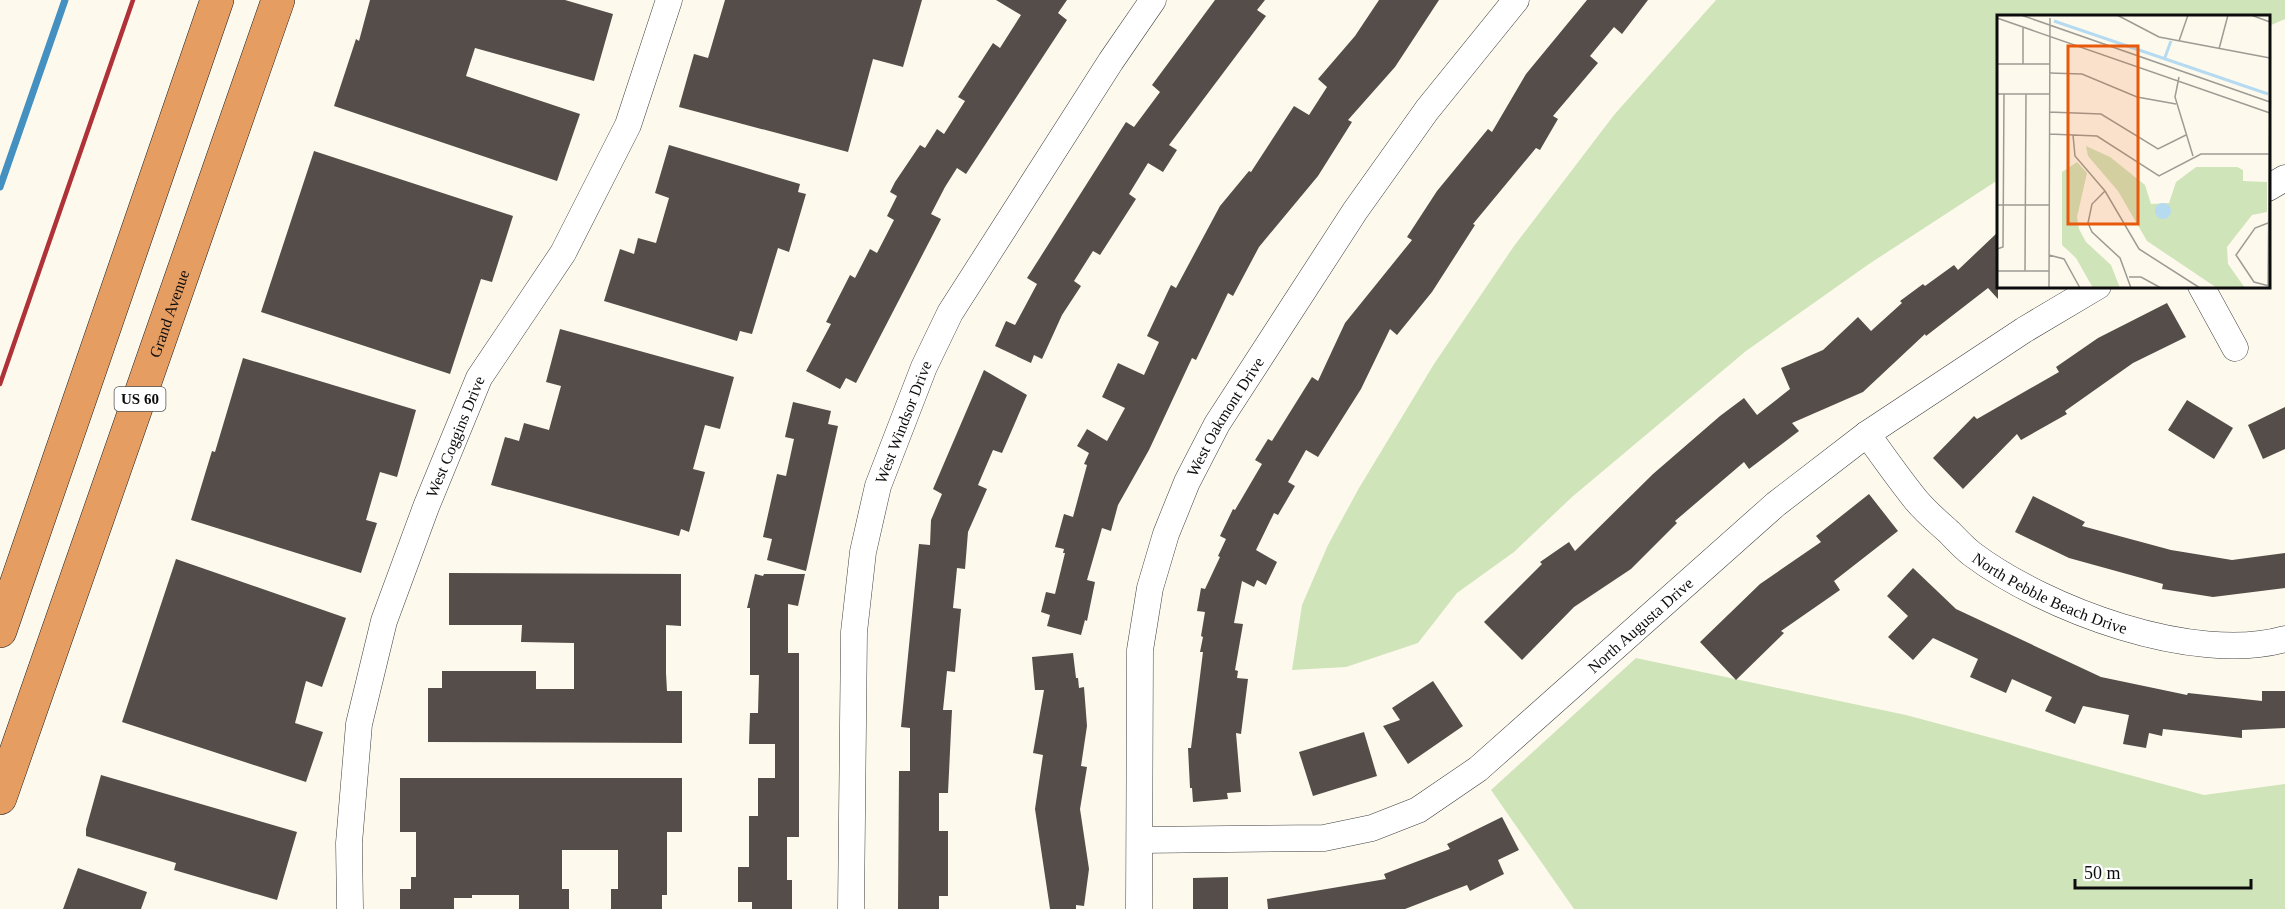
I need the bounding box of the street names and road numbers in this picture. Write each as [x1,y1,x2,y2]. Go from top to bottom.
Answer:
street label: Grand Avenue [146,268,192,360]
street label: West Oakmont Drive [1184,354,1267,479]
street label: West Windsor Drive [872,358,935,486]
street label: West Coggins Drive [423,374,488,500]
road number: US 60 [114,387,166,411]
street label: North Pebble Beach Drive [1969,549,2129,637]
street label: North Augusta Drive [1585,574,1696,676]

